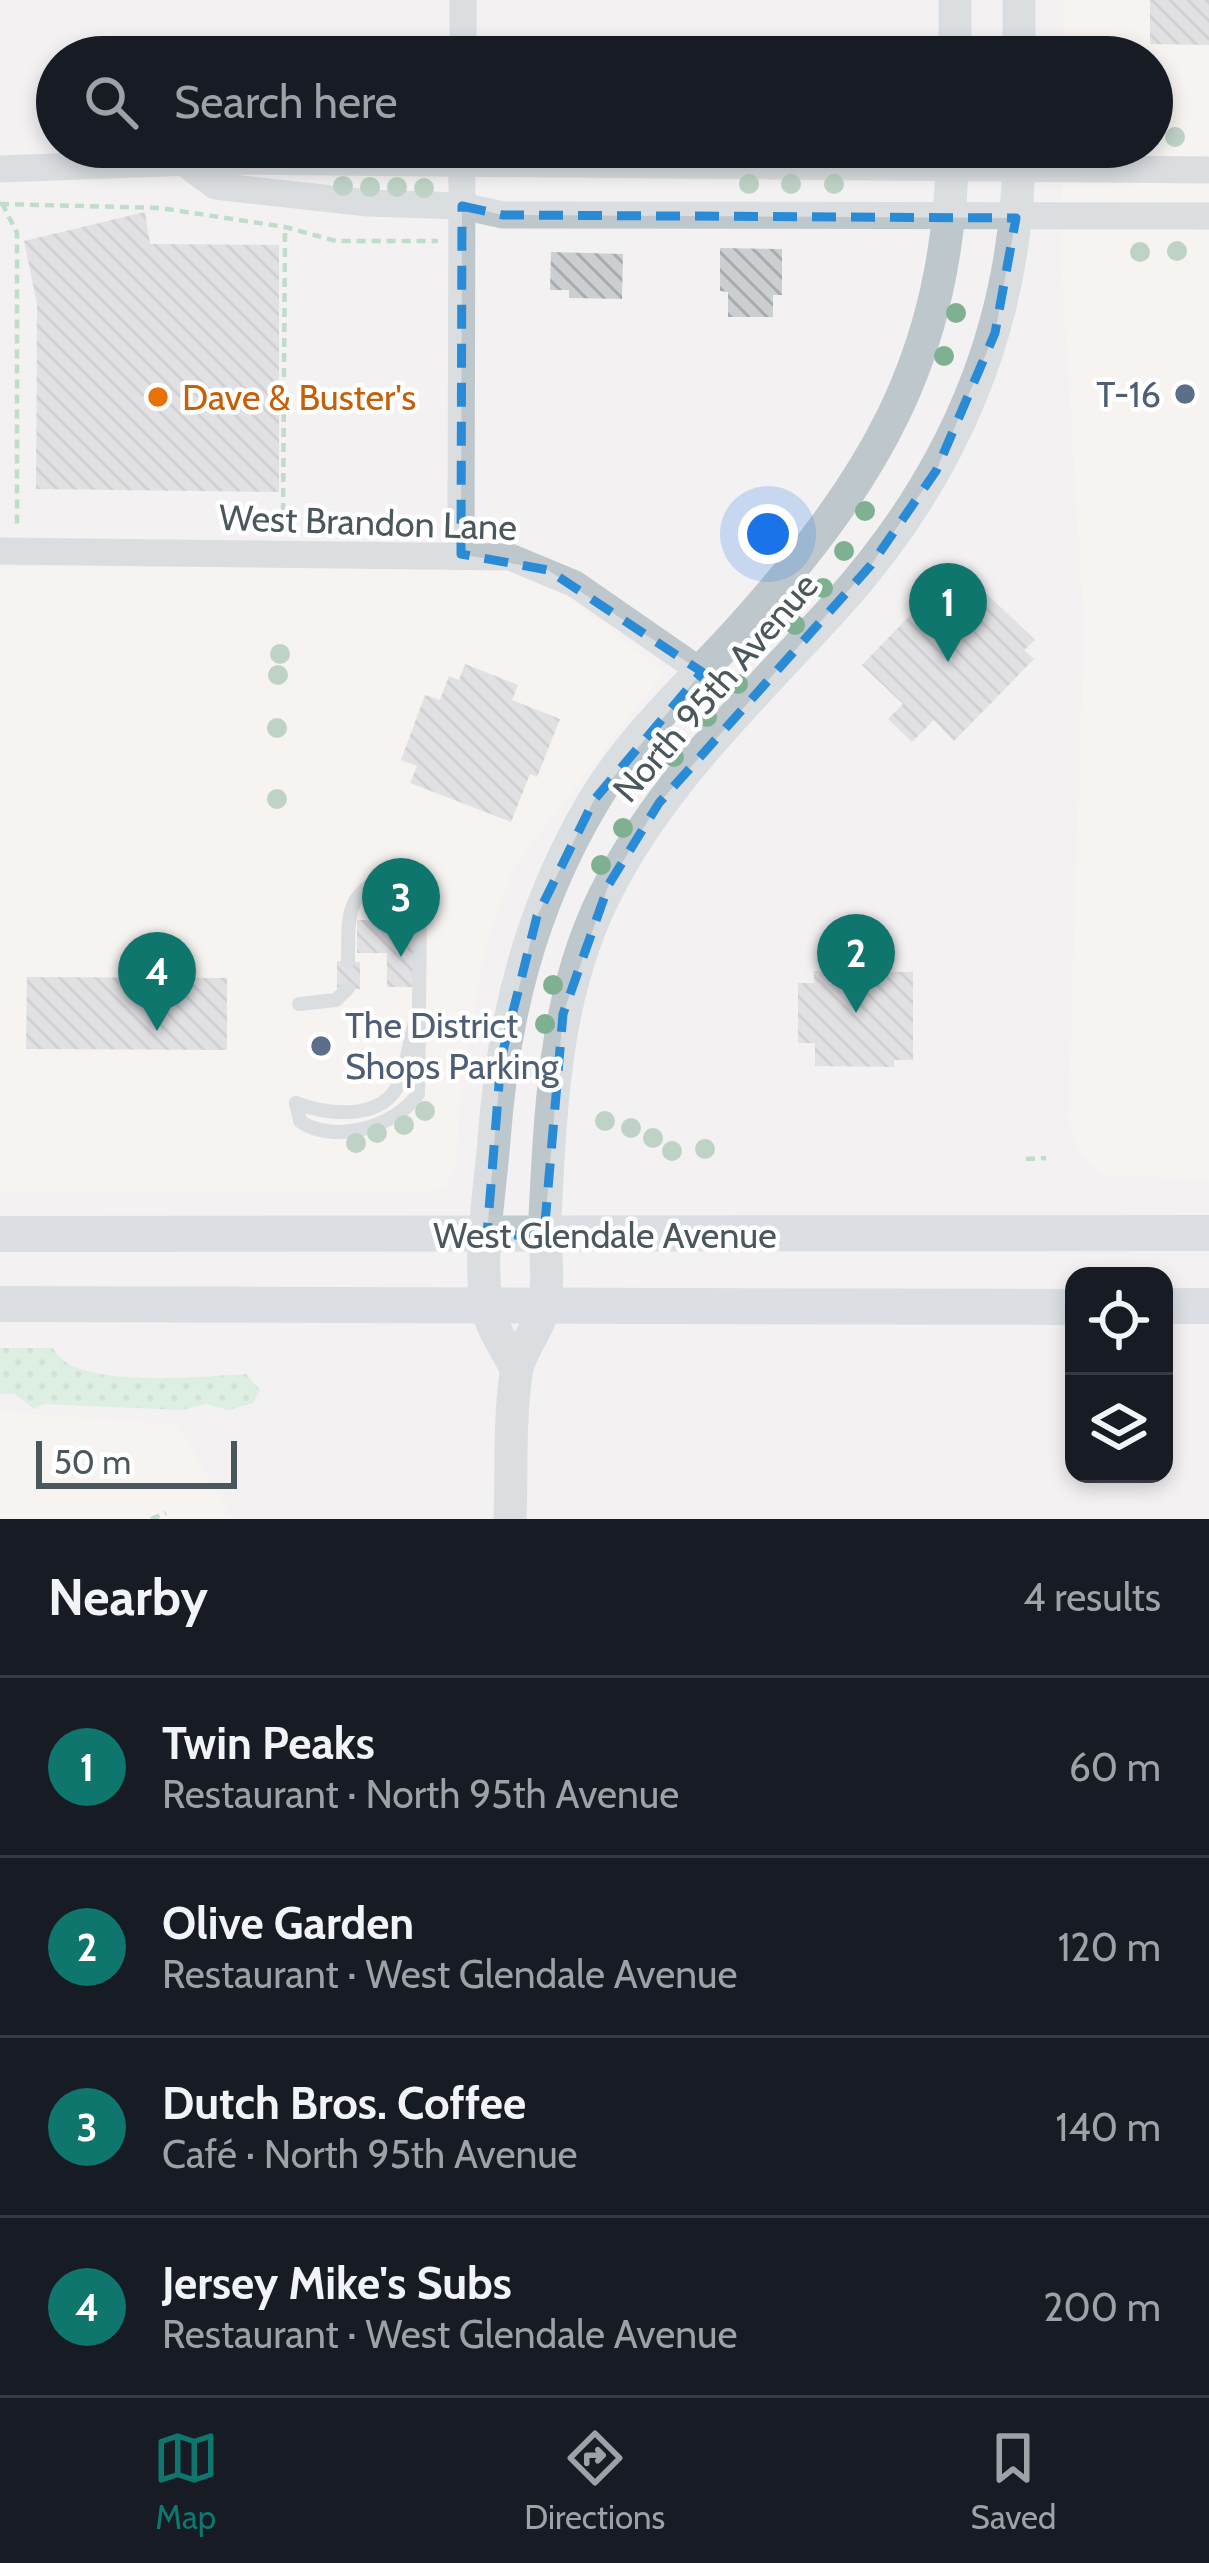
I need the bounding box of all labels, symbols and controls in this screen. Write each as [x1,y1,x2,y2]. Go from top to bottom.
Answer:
search box [36,36,1173,168]
icon: search [78,69,144,135]
text: Search here [174,75,398,129]
place label: T-16 [1096,372,1161,416]
place label: Dave & Buster's [182,375,416,419]
marker: T-16 [1172,381,1198,407]
marker: Dave & Buster's [145,384,171,410]
street label: West Brandon Lane [218,495,518,549]
your location [738,504,798,564]
street label: North 95th Avenue [603,563,827,811]
pin: 1 [909,563,987,662]
pin: 3 [362,858,440,957]
pin: 2 [817,914,895,1013]
pin: 4 [118,932,196,1031]
place label: The District Shops Parking [345,1003,560,1088]
marker: The District Shops Parking [308,1033,334,1059]
street label: West Glendale Avenue [433,1213,777,1257]
map controls [1065,1267,1173,1483]
button: locate [1065,1267,1173,1375]
button: layers [1065,1375,1173,1483]
scale bar [36,1435,237,1488]
text: 50 m [54,1442,131,1482]
text: Nearby [48,1566,208,1628]
text: 4 results [1023,1573,1161,1621]
text: Twin Peaks [162,1716,375,1770]
text: 1 [80,1743,94,1791]
text: 60 m [1069,1743,1161,1791]
text: Restaurant · North 95th Avenue [162,1770,679,1818]
text: Olive Garden [162,1896,414,1950]
text: 2 [77,1923,97,1971]
text: 120 m [1058,1923,1161,1971]
text: Restaurant · West Glendale Avenue [162,1950,737,1998]
text: Dutch Bros. Coffee [162,2076,526,2130]
text: 3 [76,2103,98,2151]
text: 140 m [1056,2103,1161,2151]
text: Café · North 95th Avenue [162,2130,578,2178]
text: Jersey Mike's Subs [162,2256,512,2310]
text: 4 [75,2283,99,2331]
text: 200 m [1043,2283,1161,2331]
text: Restaurant · West Glendale Avenue [162,2310,737,2358]
tab: Map [153,2425,219,2537]
tab: Directions [524,2425,665,2537]
tab: Saved [971,2425,1056,2537]

